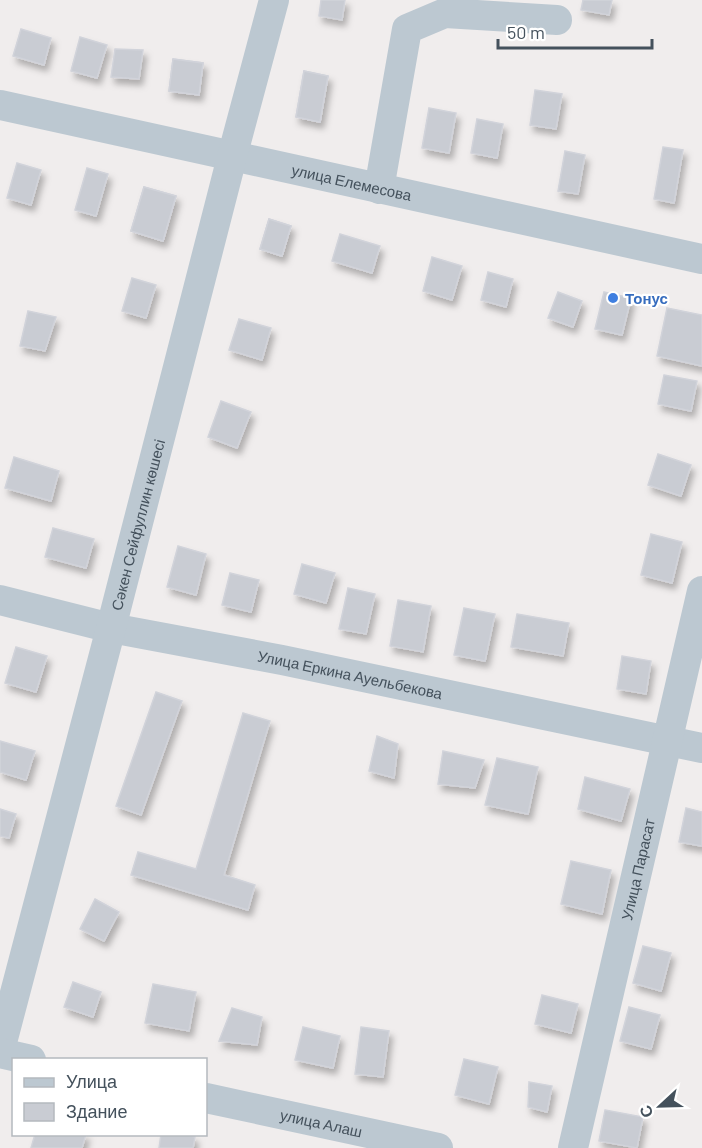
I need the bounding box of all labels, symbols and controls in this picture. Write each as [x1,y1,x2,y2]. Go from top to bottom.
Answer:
scale bar [498,12,652,50]
text: 50 m [507,21,545,43]
street label: улица Елемесова [290,160,414,204]
place label: Тонус [625,289,668,307]
marker: Тонус [606,291,620,305]
street label: Сәкен Сейфуллин көшесі [107,437,168,612]
street label: Улица Еркина Ауельбекова [256,647,445,703]
street label: Улица Парасат [617,817,658,922]
legend [12,1058,207,1136]
text: Улица [66,1070,118,1092]
north arrow [630,1076,690,1136]
text: Здание [66,1100,127,1122]
text: С [634,1102,657,1121]
street label: улица Алаш [279,1105,364,1140]

